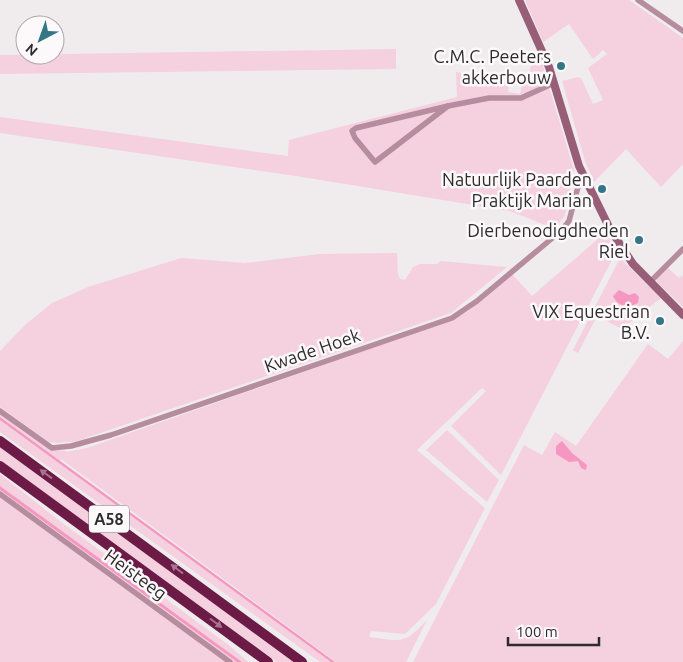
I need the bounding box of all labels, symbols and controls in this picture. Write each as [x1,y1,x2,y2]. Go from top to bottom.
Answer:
north arrow [15,15,65,65]
text: N [22,40,41,59]
place label: C.M.C. Peeters akkerbouw [434,46,551,87]
marker: C.M.C. Peeters akkerbouw [555,60,567,72]
place label: Natuurlijk Paarden Praktijk Marian [442,169,592,210]
marker: Natuurlijk Paarden Praktijk Marian [596,183,608,195]
place label: Dierbenodigdheden Riel [467,220,629,261]
marker: Dierbenodigdheden Riel [633,234,645,246]
place label: VIX Equestrian B.V. [532,301,650,342]
marker: VIX Equestrian B.V. [654,315,666,327]
street label: Kwade Hoek [261,324,363,376]
one-way arrow [39,469,52,479]
road number: A58 [89,506,129,532]
street label: Heisteeg [101,545,171,603]
one-way arrow [170,564,184,574]
scale bar [508,614,599,646]
one-way arrow [209,618,223,628]
text: 100 m [516,623,558,640]

